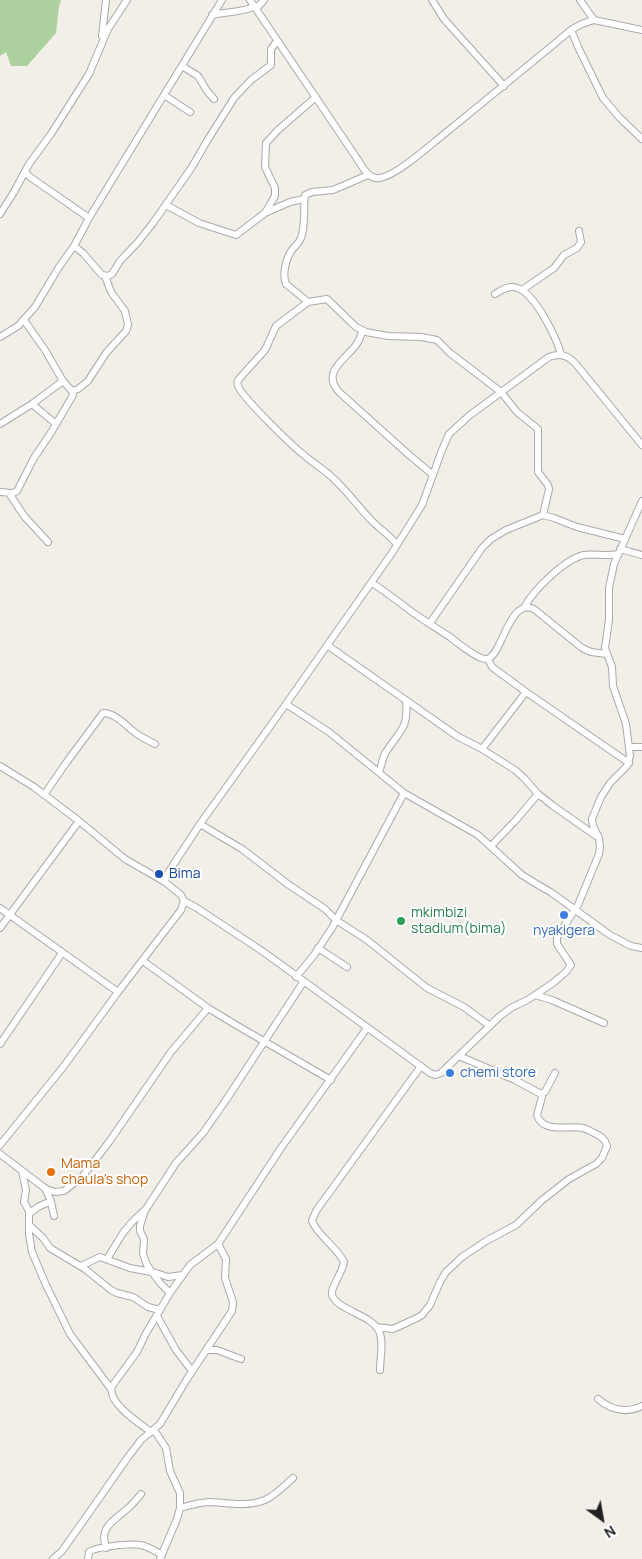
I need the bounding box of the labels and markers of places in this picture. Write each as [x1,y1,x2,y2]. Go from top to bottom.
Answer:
place label: Bima [169,866,200,882]
marker: Bima [153,868,165,880]
place label: mkimbizi stadium(bima) [411,905,506,938]
marker: nyakigera [558,909,570,921]
marker: mkimbizi stadium(bima) [395,915,407,927]
place label: nyakigera [533,923,595,939]
place label: chemi store [460,1065,536,1081]
marker: chemi store [444,1067,456,1079]
place label: Mama chaula's shop [61,1156,148,1188]
marker: Mama chaula's shop [45,1166,57,1178]

